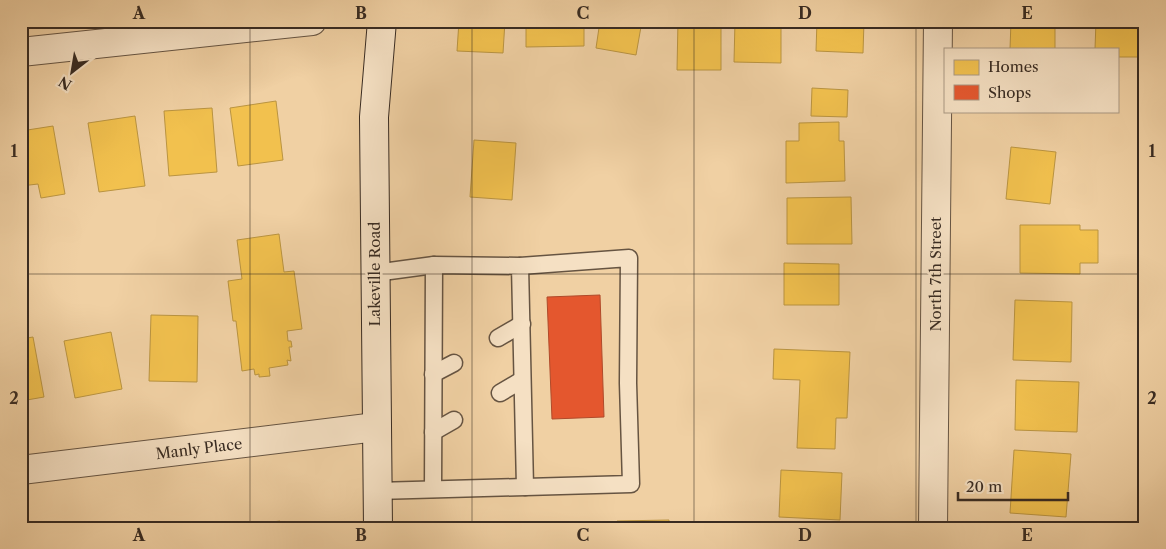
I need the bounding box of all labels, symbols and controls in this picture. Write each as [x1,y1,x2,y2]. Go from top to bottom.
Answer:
text: A [132,3,146,23]
text: B [355,3,367,23]
text: C [577,3,589,23]
text: D [798,3,812,23]
text: E [1021,3,1033,23]
north arrow [48,48,98,98]
legend [944,48,1118,112]
text: Homes [988,57,1039,76]
text: N [55,72,75,94]
text: Shops [988,83,1031,102]
text: 1 [10,141,18,161]
text: 1 [1148,141,1156,161]
street label: North 7th Street [926,216,945,331]
street label: Lakeville Road [365,221,384,327]
text: 2 [9,388,19,408]
text: 2 [1147,388,1157,408]
street label: Manly Place [155,434,243,463]
scale bar [958,469,1068,501]
text: 20 m [966,477,1002,496]
text: A [132,525,146,545]
text: B [355,525,367,545]
text: C [577,525,589,545]
text: D [798,525,812,545]
text: E [1021,525,1033,545]

